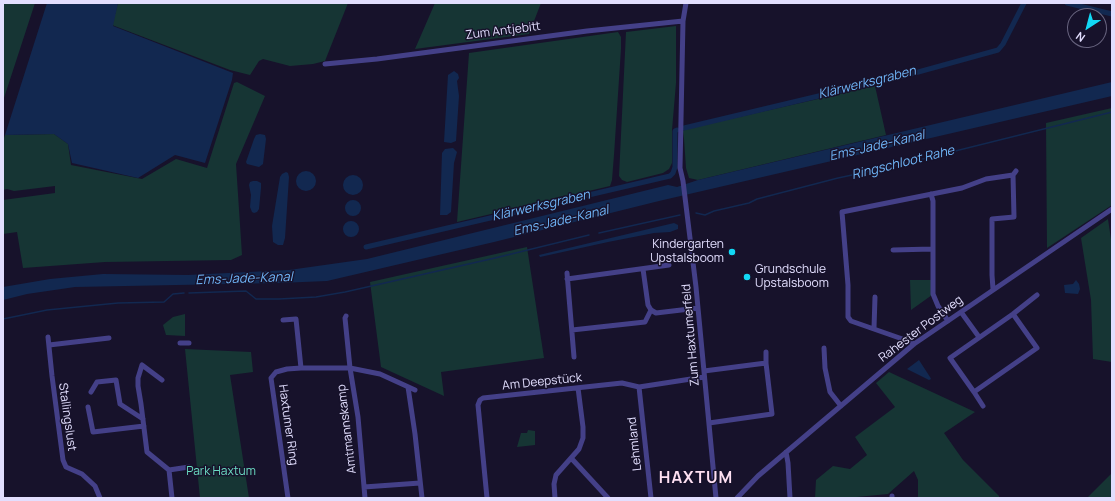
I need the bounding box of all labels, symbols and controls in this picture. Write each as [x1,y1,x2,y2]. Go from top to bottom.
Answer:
north arrow [1067,8,1107,48]
street label: Zum Antjebitt [465,19,541,43]
text: N [1073,29,1088,46]
water label: Klärwerksgraben [817,63,917,103]
water label: Ems-Jade-Kanal [828,127,926,165]
water label: Ringschloot Rahe [850,143,956,183]
water label: Klärwerksgraben [491,187,591,225]
water label: Ems-Jade-Kanal [512,202,610,240]
place label: Kindergarten Upstalsboom [650,238,724,266]
marker: Kindergarten Upstalsboom [727,247,737,257]
place label: Grundschule Upstalsboom [755,263,829,291]
water label: Ems-Jade-Kanal [195,270,293,288]
marker: Grundschule Upstalsboom [742,272,752,282]
street label: Zum Haxtumerfeld [679,283,703,387]
street label: Rahester Postweg [876,293,966,365]
street label: Am Deepstück [501,371,583,393]
street label: Stallingslust [55,382,79,452]
street label: Haxtumer Ring [275,384,301,466]
street label: Amtmannskamp [334,384,360,474]
street label: Lehmland [625,416,645,472]
park label: Park Haxtum [186,465,256,479]
district label: HAXTUM [659,469,733,489]

